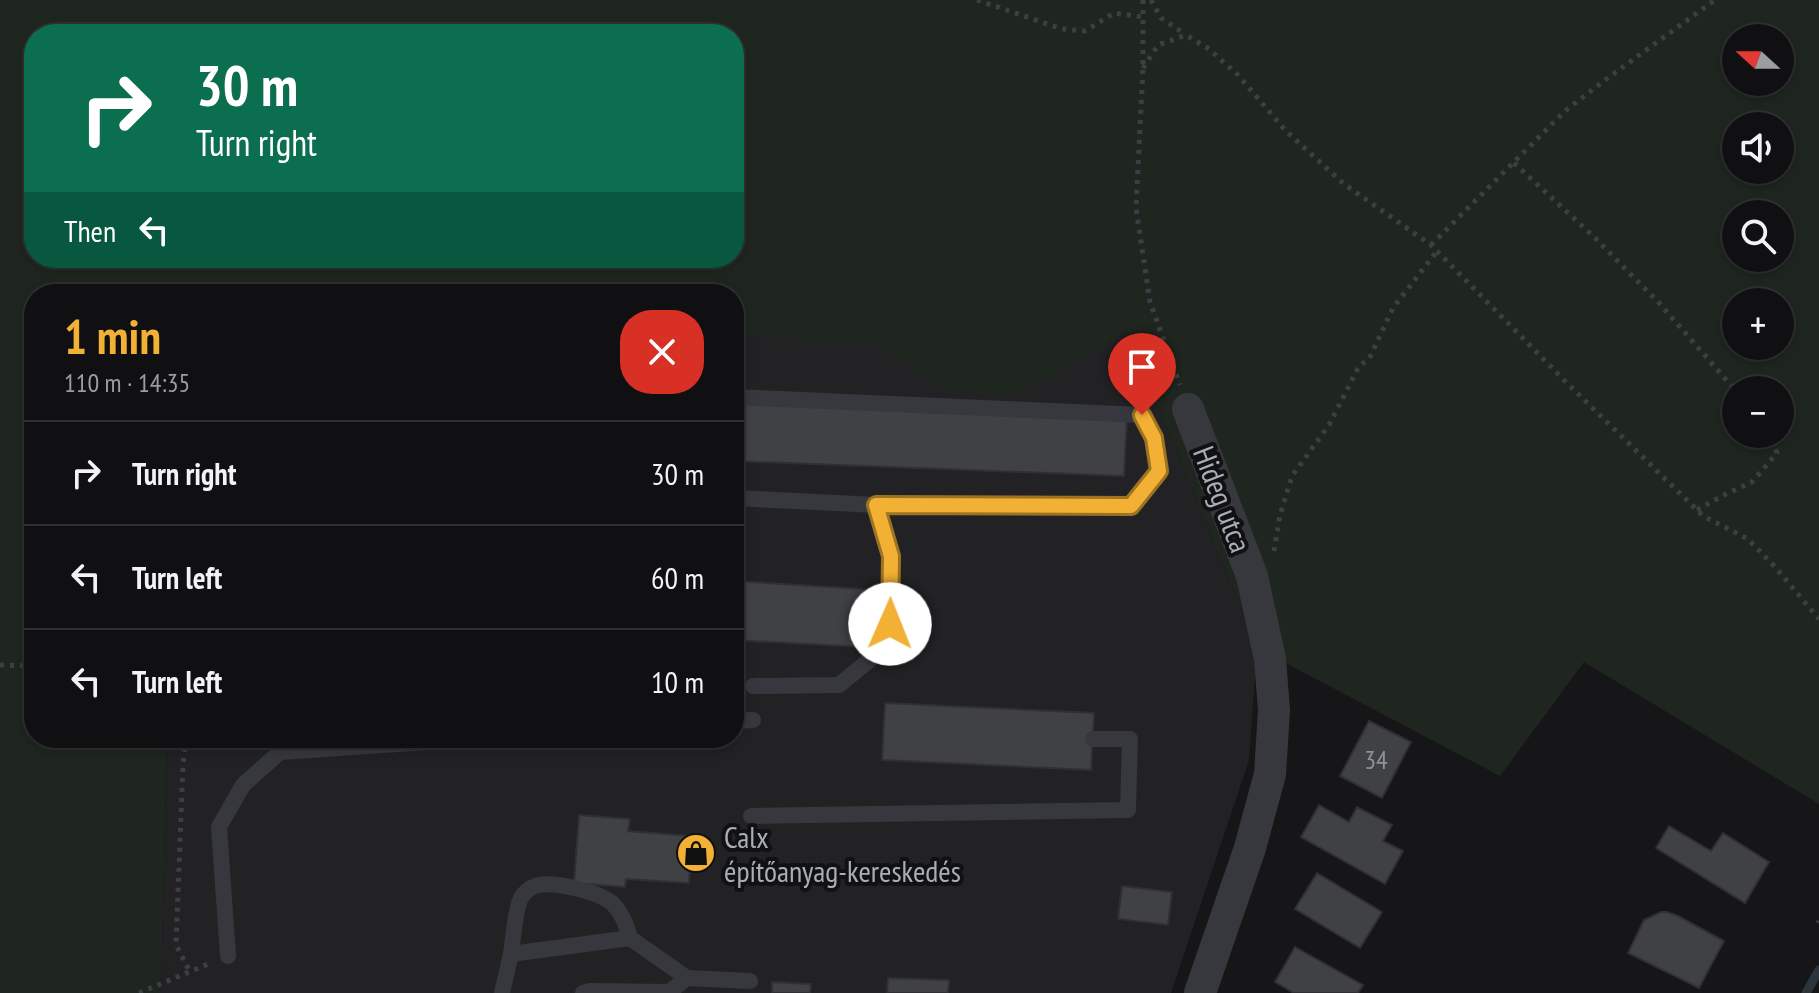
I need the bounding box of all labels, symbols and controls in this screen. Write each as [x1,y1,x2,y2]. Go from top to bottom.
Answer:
north arrow [1722,24,1794,96]
map controls [1722,24,1794,448]
text: 30 m [196,49,298,121]
icon: right [64,56,168,160]
button: sound [1722,112,1794,184]
text: Turn right [196,119,317,166]
button: search [1722,200,1794,272]
icon: left [132,208,176,252]
text: Then [64,211,116,250]
button: + [1722,288,1794,360]
text: 1 min [64,305,161,367]
button: close [620,310,704,394]
pin [1108,333,1176,415]
icon: arrive [1120,345,1164,389]
text: 110 m · 14:35 [64,366,190,399]
button: − [1722,376,1794,448]
street label: Hideg utca [1185,440,1261,558]
icon: right [64,451,108,495]
text: Turn right [132,454,236,493]
text: 30 m [651,454,704,493]
icon: left [64,555,108,599]
text: Turn left [132,558,222,597]
text: 60 m [651,558,704,597]
position arrow [848,582,932,666]
icon: left [64,659,108,703]
text: Turn left [132,662,222,701]
text: 10 m [651,662,704,701]
house number: 34 [1364,743,1388,776]
place label: Calx építőanyag-kereskedés [724,817,961,890]
shop icon: Calx építőanyag-kereskedés [675,832,717,874]

